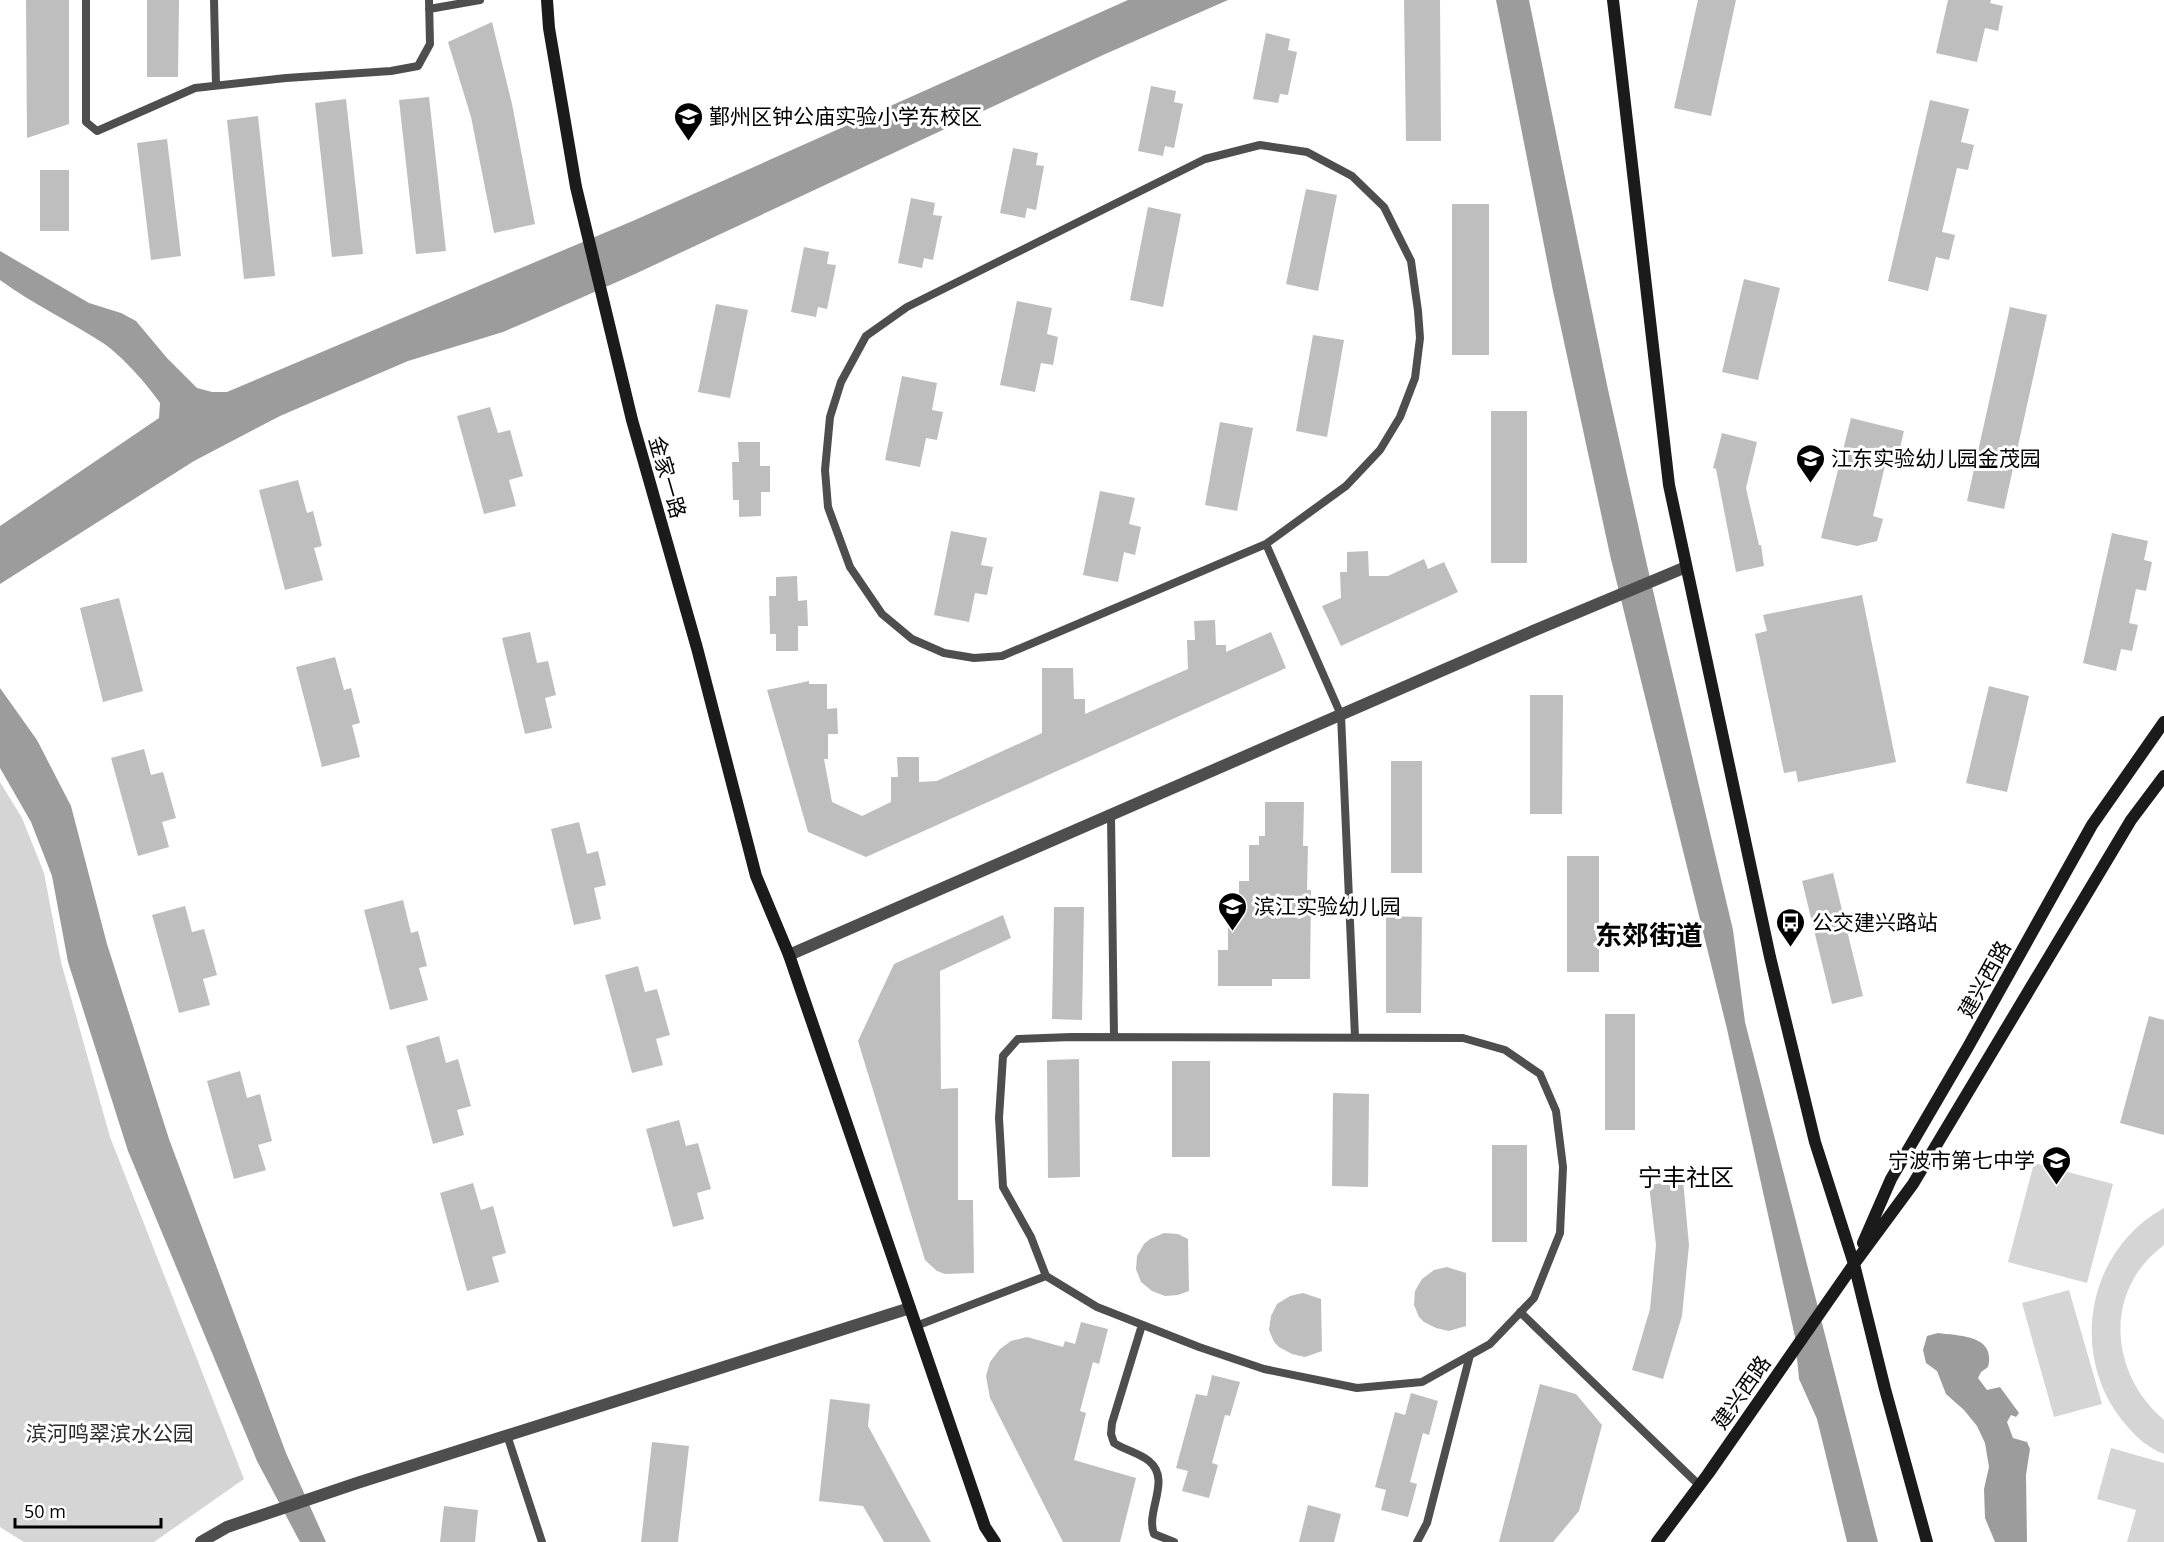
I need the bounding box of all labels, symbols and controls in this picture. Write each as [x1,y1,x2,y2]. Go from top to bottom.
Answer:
school or university icon: 鄞州区钟公庙实验小学东校区 [672,100,704,142]
place label: 鄞州区钟公庙实验小学东校区 [709,102,982,130]
street label: 金家一路 [643,433,693,521]
school or university icon: 江东实验幼儿园金茂园 [1794,442,1826,484]
place label: 江东实验幼儿园金茂园 [1831,444,2041,472]
school or university icon: 滨江实验幼儿园 [1217,890,1249,932]
place label: 滨江实验幼儿园 [1254,892,1401,920]
bus stop icon: 公交建兴路站 [1775,906,1807,948]
place label: 公交建兴路站 [1812,908,1938,936]
district label: 东郊街道 [1595,916,1703,953]
street label: 建兴西路 [1951,935,2017,1023]
school or university icon: 宁波市第七中学 [2040,1144,2072,1186]
place label: 宁波市第七中学 [1888,1146,2035,1174]
district label: 宁丰社区 [1638,1160,1734,1193]
street label: 建兴西路 [1705,1350,1777,1434]
park label: 滨河鸣翠滨水公园 [26,1419,194,1447]
scale bar [15,1491,160,1529]
text: 50 m [24,1499,66,1523]

